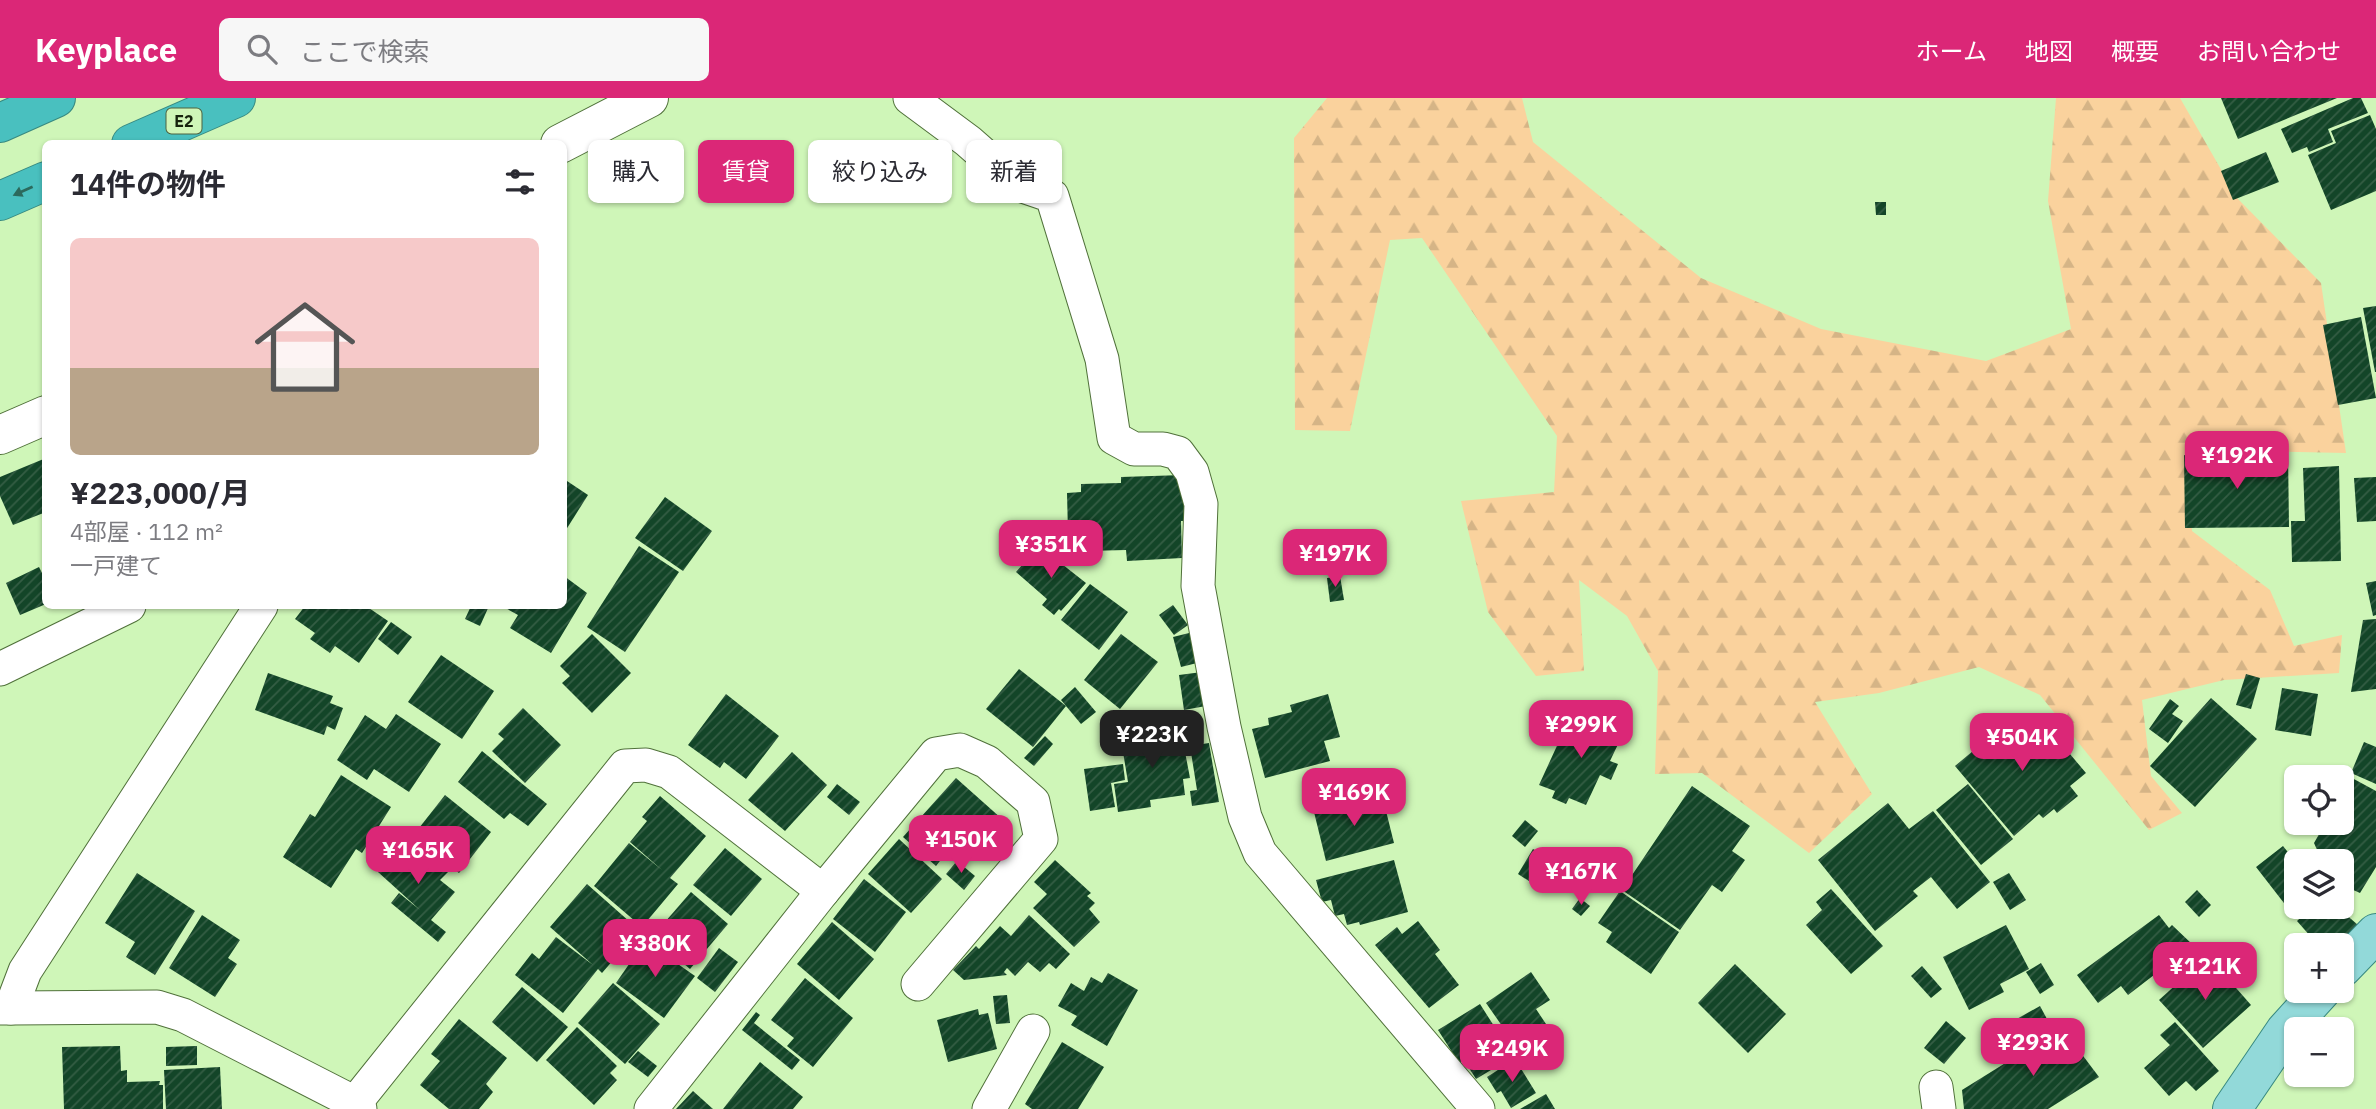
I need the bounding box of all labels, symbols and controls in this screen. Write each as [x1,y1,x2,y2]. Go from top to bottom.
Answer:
search box [219,18,709,81]
text: Keyplace [35,28,177,71]
icon: search [243,30,281,68]
text: ここで検索 [299,34,429,68]
text: ホーム [1916,35,1987,67]
text: 地図 [2025,35,2073,67]
text: 概要 [2111,35,2159,67]
text: お問い合わせ [2197,35,2341,67]
road number: E2 [166,108,202,134]
chip: 購入 [588,140,684,203]
chip: 賃貸 [698,140,794,203]
chip: 絞り込み [808,140,952,203]
chip: 新着 [966,140,1062,203]
icon: filters [501,163,539,201]
text: 14件の物件 [70,164,226,203]
one-way arrow [13,185,33,197]
icon: home [242,284,368,410]
pin: ¥192K [2188,432,2286,491]
text: ¥192K [2201,439,2273,469]
text: ¥223,000/月 [70,473,251,512]
text: 4部屋 · 112 m² [70,516,223,546]
pin: ¥351K [1002,520,1100,580]
text: ¥351K [1015,528,1087,558]
pin: ¥197K [1286,530,1384,589]
text: ¥197K [1299,537,1371,567]
text: 一戸建て [70,550,162,580]
pin: ¥299K [1532,700,1630,760]
text: ¥299K [1545,708,1617,738]
pin: ¥223K [1103,710,1201,770]
pin: ¥504K [1973,714,2071,773]
text: ¥223K [1116,718,1188,748]
text: ¥504K [1986,721,2058,751]
map controls [2284,765,2354,1087]
button: locate [2284,765,2354,835]
pin: ¥169K [1305,768,1403,828]
text: ¥169K [1318,776,1390,806]
pin: ¥150K [912,816,1010,875]
text: ¥150K [925,823,997,853]
pin: ¥165K [369,826,467,886]
text: ¥165K [382,834,454,864]
pin: ¥167K [1532,848,1630,907]
button: layers [2284,849,2354,919]
text: ¥167K [1545,855,1617,885]
pin: ¥380K [606,920,704,979]
text: ¥380K [619,927,691,957]
button: + [2284,933,2354,1003]
pin: ¥121K [2156,942,2254,1002]
text: ¥121K [2169,950,2241,980]
button: − [2284,1017,2354,1087]
pin: ¥293K [1984,1018,2082,1078]
pin: ¥249K [1463,1024,1561,1084]
text: ¥293K [1997,1026,2069,1056]
text: ¥249K [1476,1032,1548,1062]

